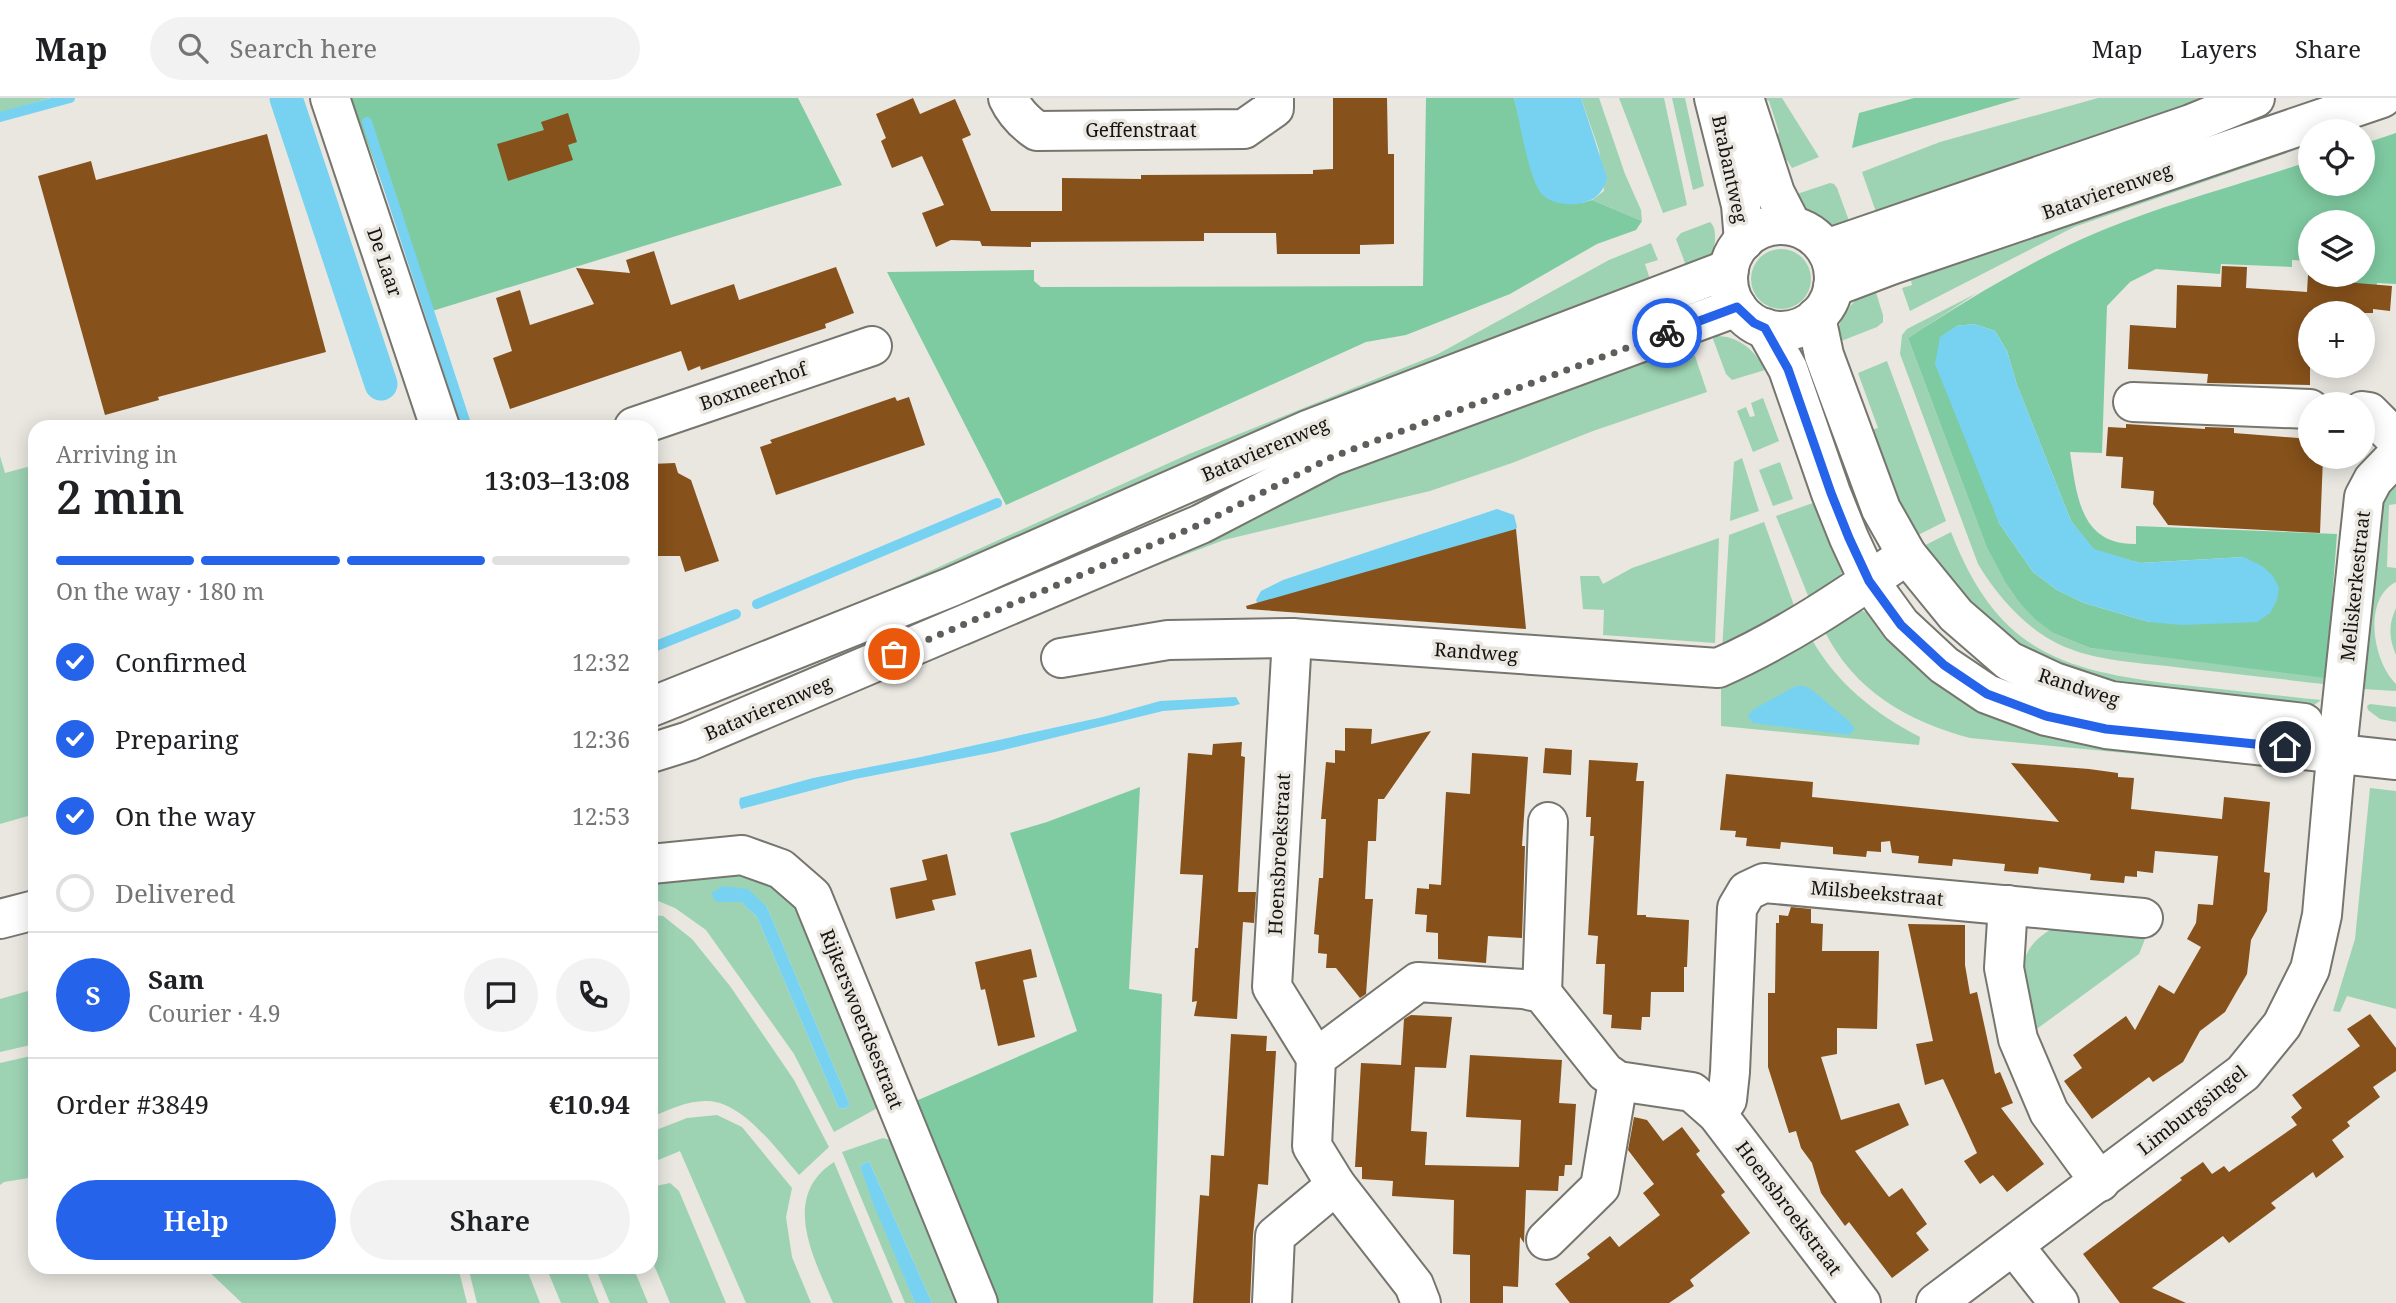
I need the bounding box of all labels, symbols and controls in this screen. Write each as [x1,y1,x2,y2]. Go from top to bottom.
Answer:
search box [150,17,640,80]
text: Map [35,26,108,71]
icon: search [174,29,212,67]
text: Search here [230,30,377,66]
text: Map [2092,32,2143,65]
text: Layers [2181,32,2257,65]
text: Share [2295,32,2361,65]
street label: Brabantweg [1706,113,1754,225]
street label: Geffenstraat [1085,117,1197,143]
map controls [2298,119,2375,469]
button: locate [2298,119,2375,196]
street label: Batavierenweg [2039,157,2175,225]
button: layers [2298,210,2375,287]
street label: De Laar [361,224,409,300]
courier [1632,298,1702,368]
button: + [2298,301,2375,378]
icon: bike [1648,314,1686,352]
street label: Boxmeerhof [696,355,812,416]
button: − [2298,392,2375,469]
street label: Batavierenweg [1197,410,1333,488]
text: Arriving in [56,438,177,470]
text: 13:03–13:08 [484,462,630,498]
text: 2 min [56,465,184,527]
street label: Meliskerkestraat [2334,509,2376,663]
text: On the way · 180 m [56,575,264,607]
pin [864,624,924,684]
icon: bag [875,635,913,673]
street label: Randweg [1433,636,1519,668]
icon: check [56,643,94,681]
text: Confirmed [115,644,247,680]
text: 12:32 [572,646,630,678]
street label: Randweg [2035,662,2123,712]
street label: Batavierenweg [700,669,836,747]
pin [2255,717,2315,777]
icon: check [56,720,94,758]
text: Preparing [115,721,239,757]
text: 12:36 [572,723,630,755]
icon: home [2266,728,2304,766]
street label: Hoensbroekstraat [1262,772,1296,935]
icon: check [56,797,94,835]
text: On the way [115,798,255,834]
text: 12:53 [572,800,630,832]
street label: Milsbeekstraat [1809,874,1945,912]
text: Delivered [115,875,235,911]
street label: Rijkerswoerdsestraat [814,925,910,1113]
button: chat [464,958,538,1032]
button: phone [556,958,630,1032]
text: Sam [148,961,204,997]
text: S [85,977,101,1013]
text: Courier · 4.9 [148,997,281,1029]
street label: Limburgsingel [2132,1059,2252,1161]
text: Order #3849 [56,1086,209,1122]
text: €10.94 [549,1086,630,1122]
street label: Hoensbroekstraat [1730,1136,1848,1281]
button: Help [56,1180,336,1260]
button: Share [350,1180,630,1260]

